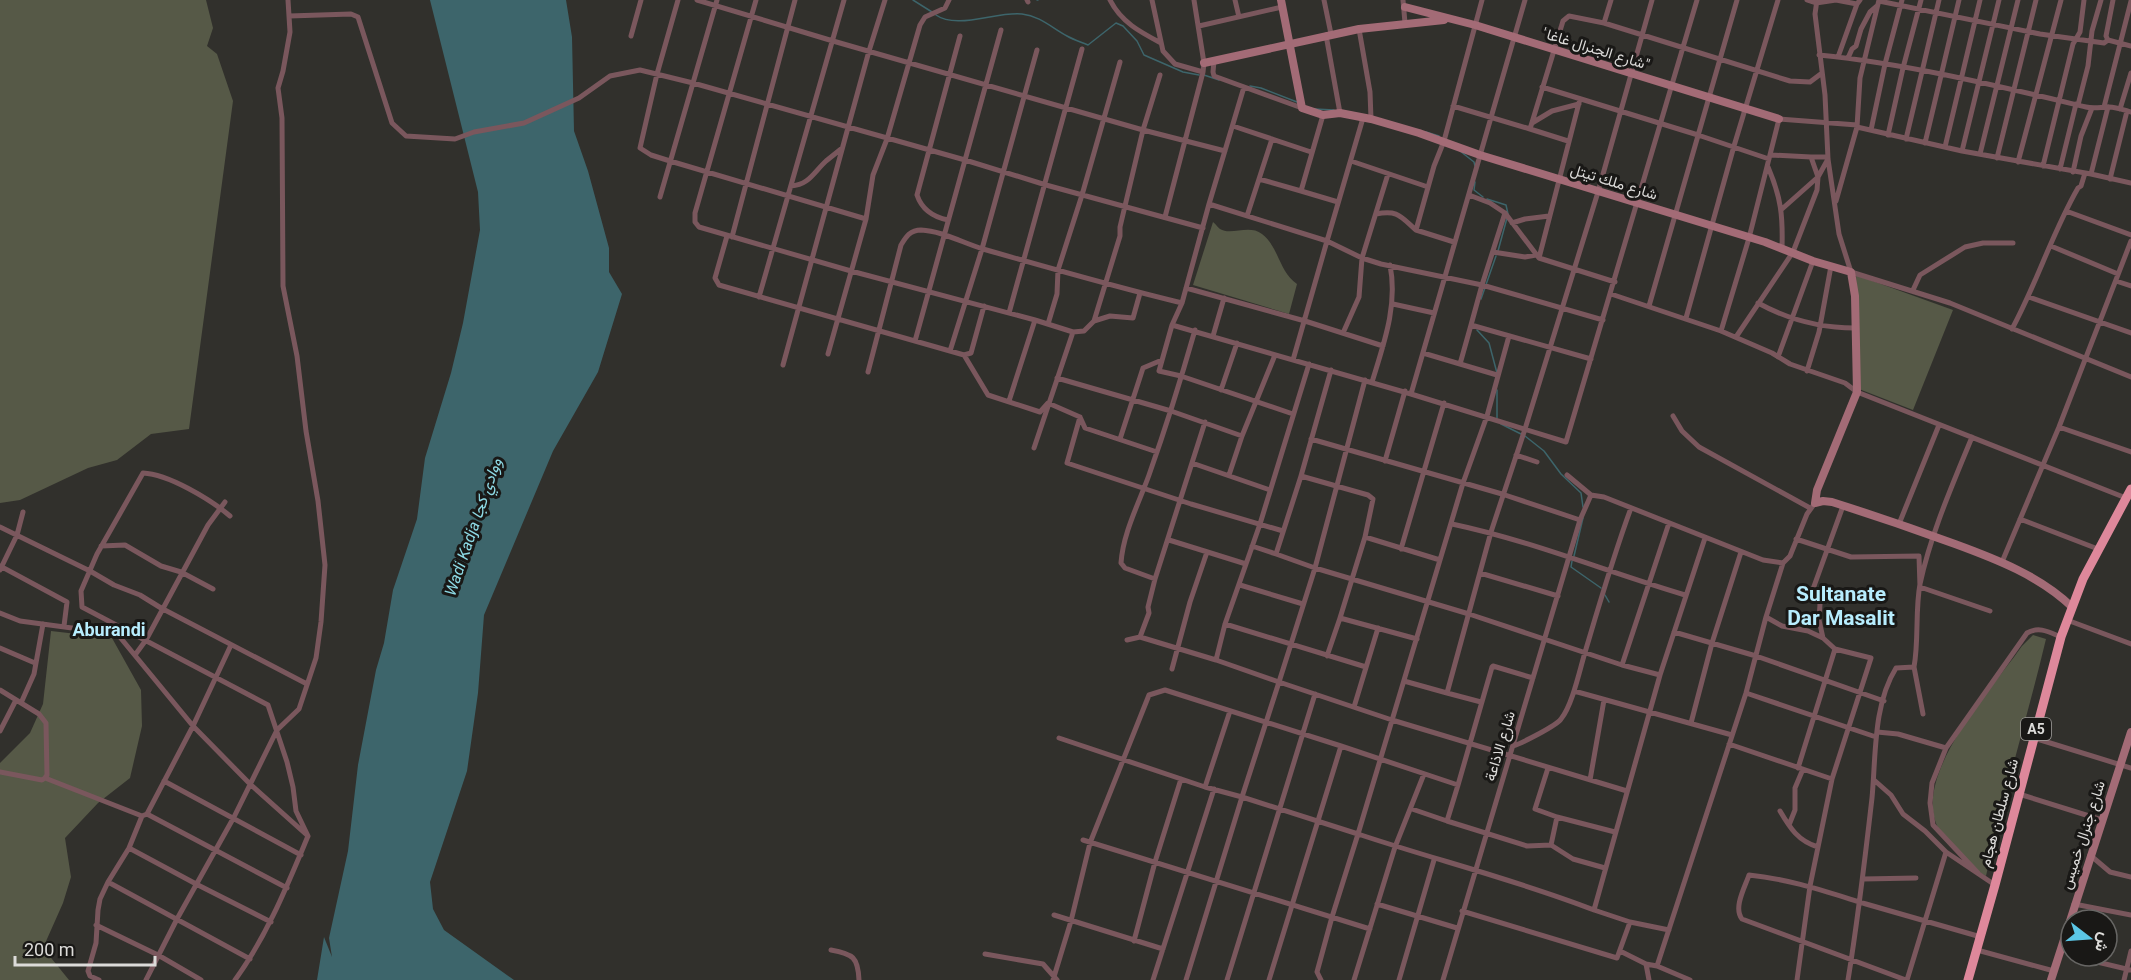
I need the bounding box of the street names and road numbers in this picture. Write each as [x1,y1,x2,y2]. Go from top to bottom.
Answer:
street label: "شارع الجنرال غاغا" [1539,24,1652,76]
street label: شارع ملك تيتل [1568,160,1660,206]
street label: شارع الاذاعة [1481,709,1521,784]
road number: A5 [2021,718,2051,740]
street label: شارع سلطان هجام [1976,756,2024,870]
street label: شارع جنرال خميس [2057,778,2111,892]

